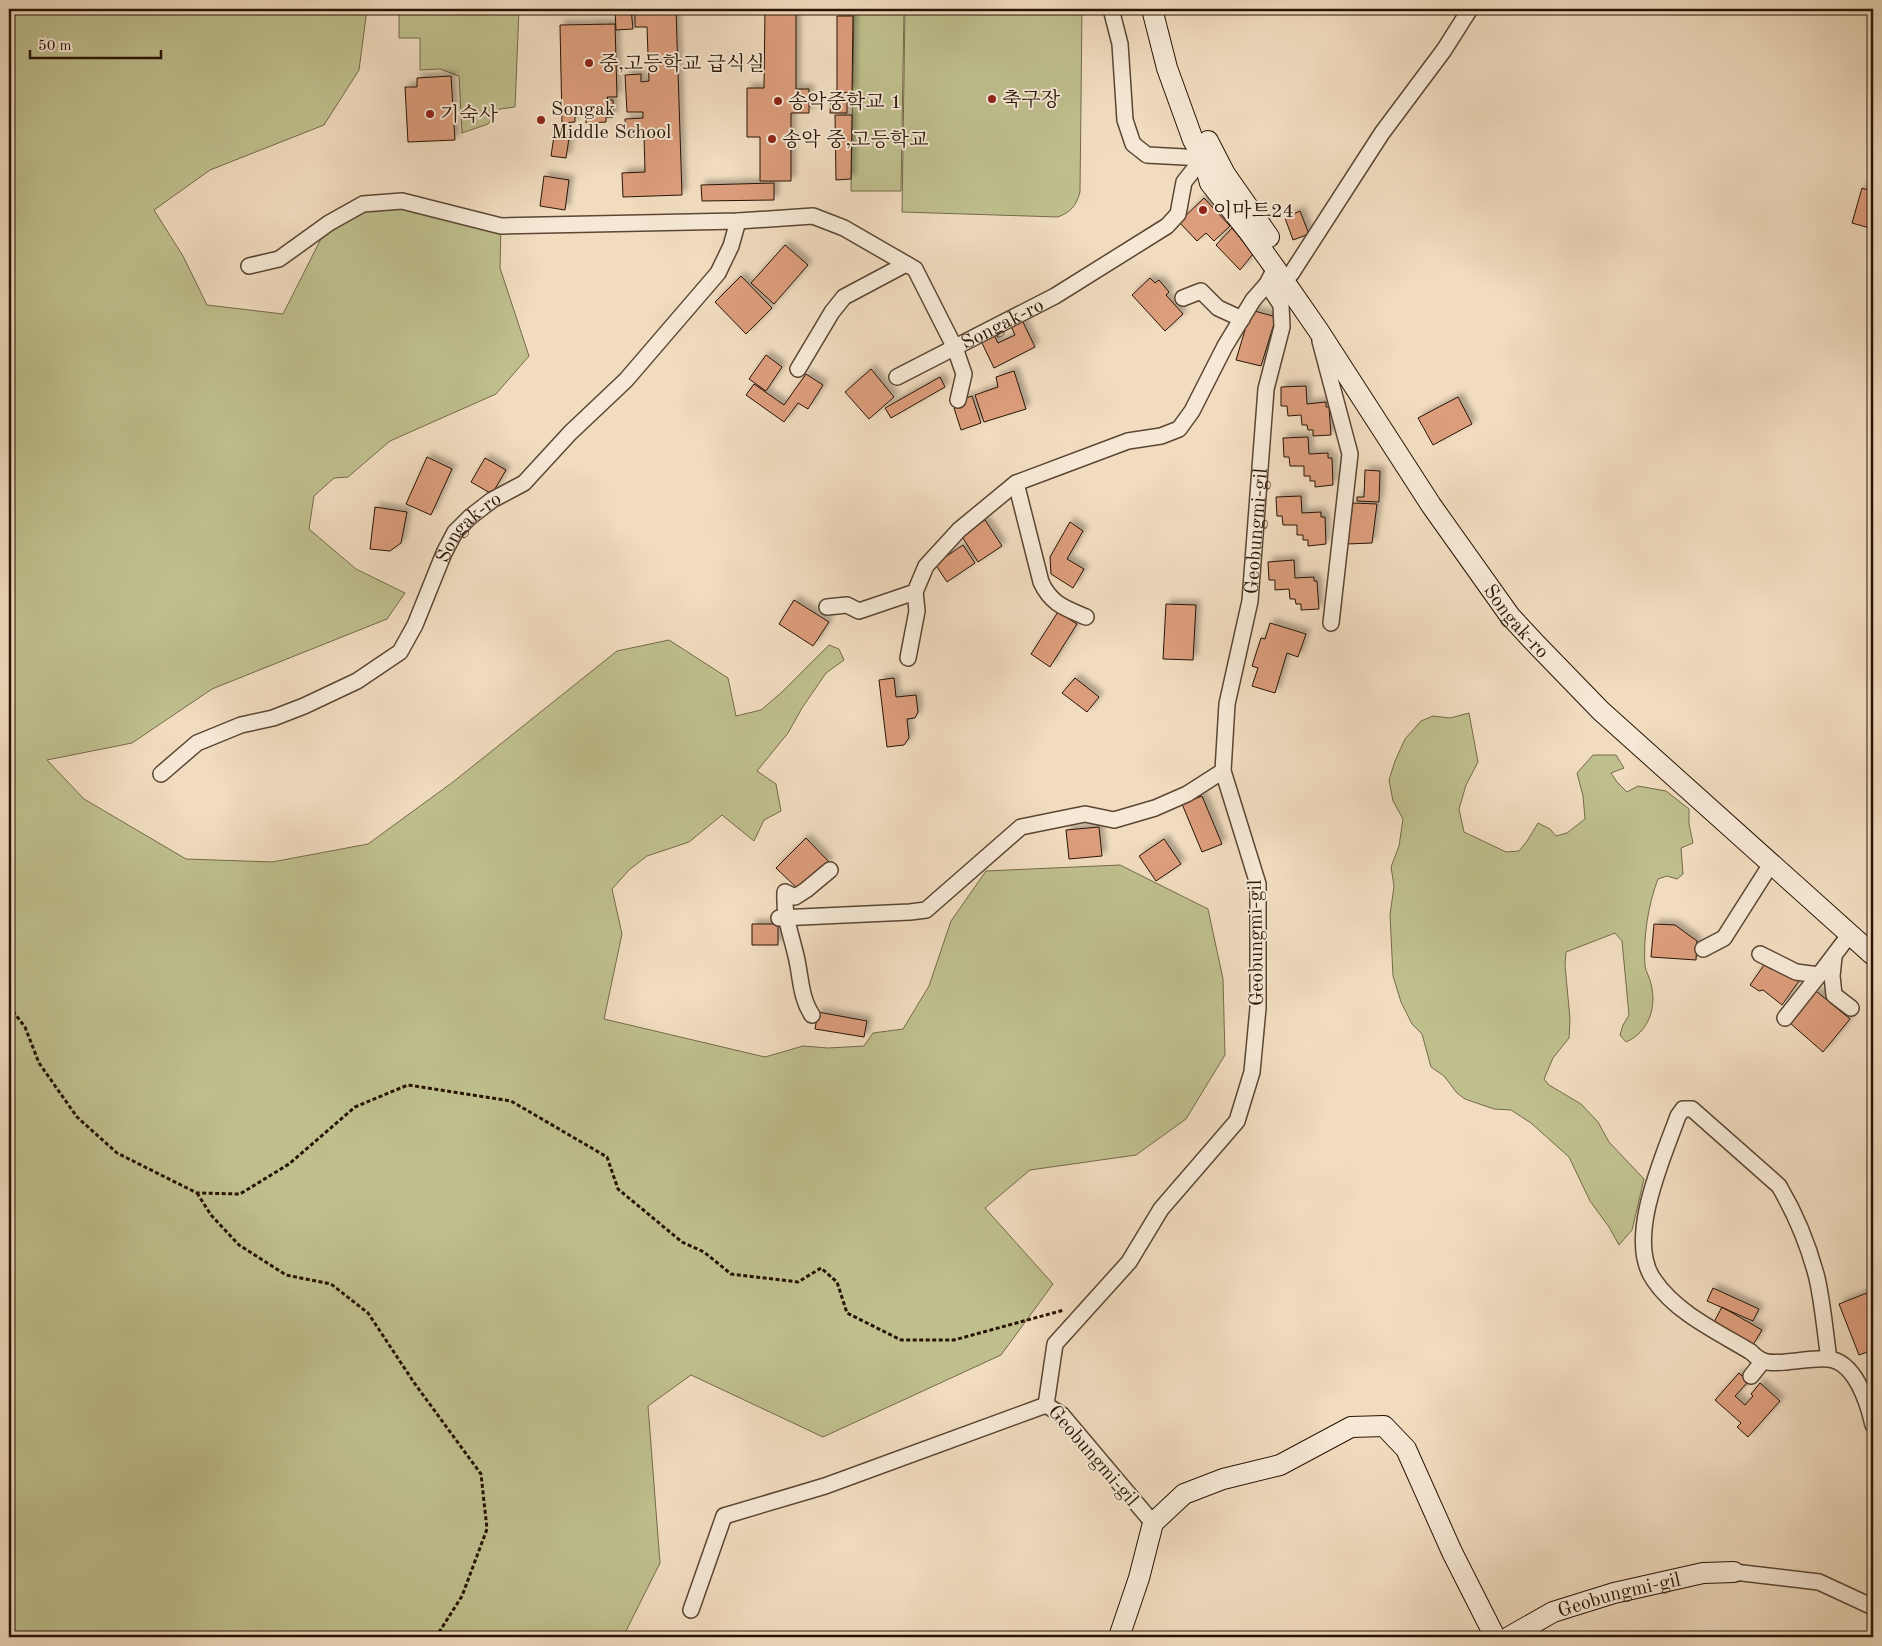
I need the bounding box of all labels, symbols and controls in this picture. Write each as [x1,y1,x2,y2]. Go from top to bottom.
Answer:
scale bar [30,28,161,60]
text: 50 m [38,39,72,54]
place label: 중,고등학교 급식실 [599,53,765,75]
marker: 중,고등학교 급식실 [583,57,595,69]
place label: 축구장 [1002,89,1061,111]
place label: 송악중학교 1 [788,91,902,113]
marker: 축구장 [986,93,998,105]
marker: 송악중학교 1 [772,95,784,107]
place label: Songak Middle School [551,100,671,143]
place label: 기숙사 [440,104,499,126]
marker: 기숙사 [424,108,436,120]
marker: Songak Middle School [535,114,547,126]
place label: 송악 중,고등학교 [782,129,929,151]
marker: 송악 중,고등학교 [766,133,778,145]
place label: 이마트24 [1213,200,1294,222]
marker: 이마트24 [1197,204,1209,216]
street label: Songak-ro [958,296,1047,354]
street label: Geobungmi-gil [1243,467,1272,595]
street label: Songak-ro [433,489,505,566]
street label: Songak-ro [1479,581,1552,663]
street label: Geobungmi-gil [1246,880,1268,1006]
street label: Geobungmi-gil [1044,1402,1141,1511]
street label: Geobungmi-gil [1556,1570,1683,1622]

